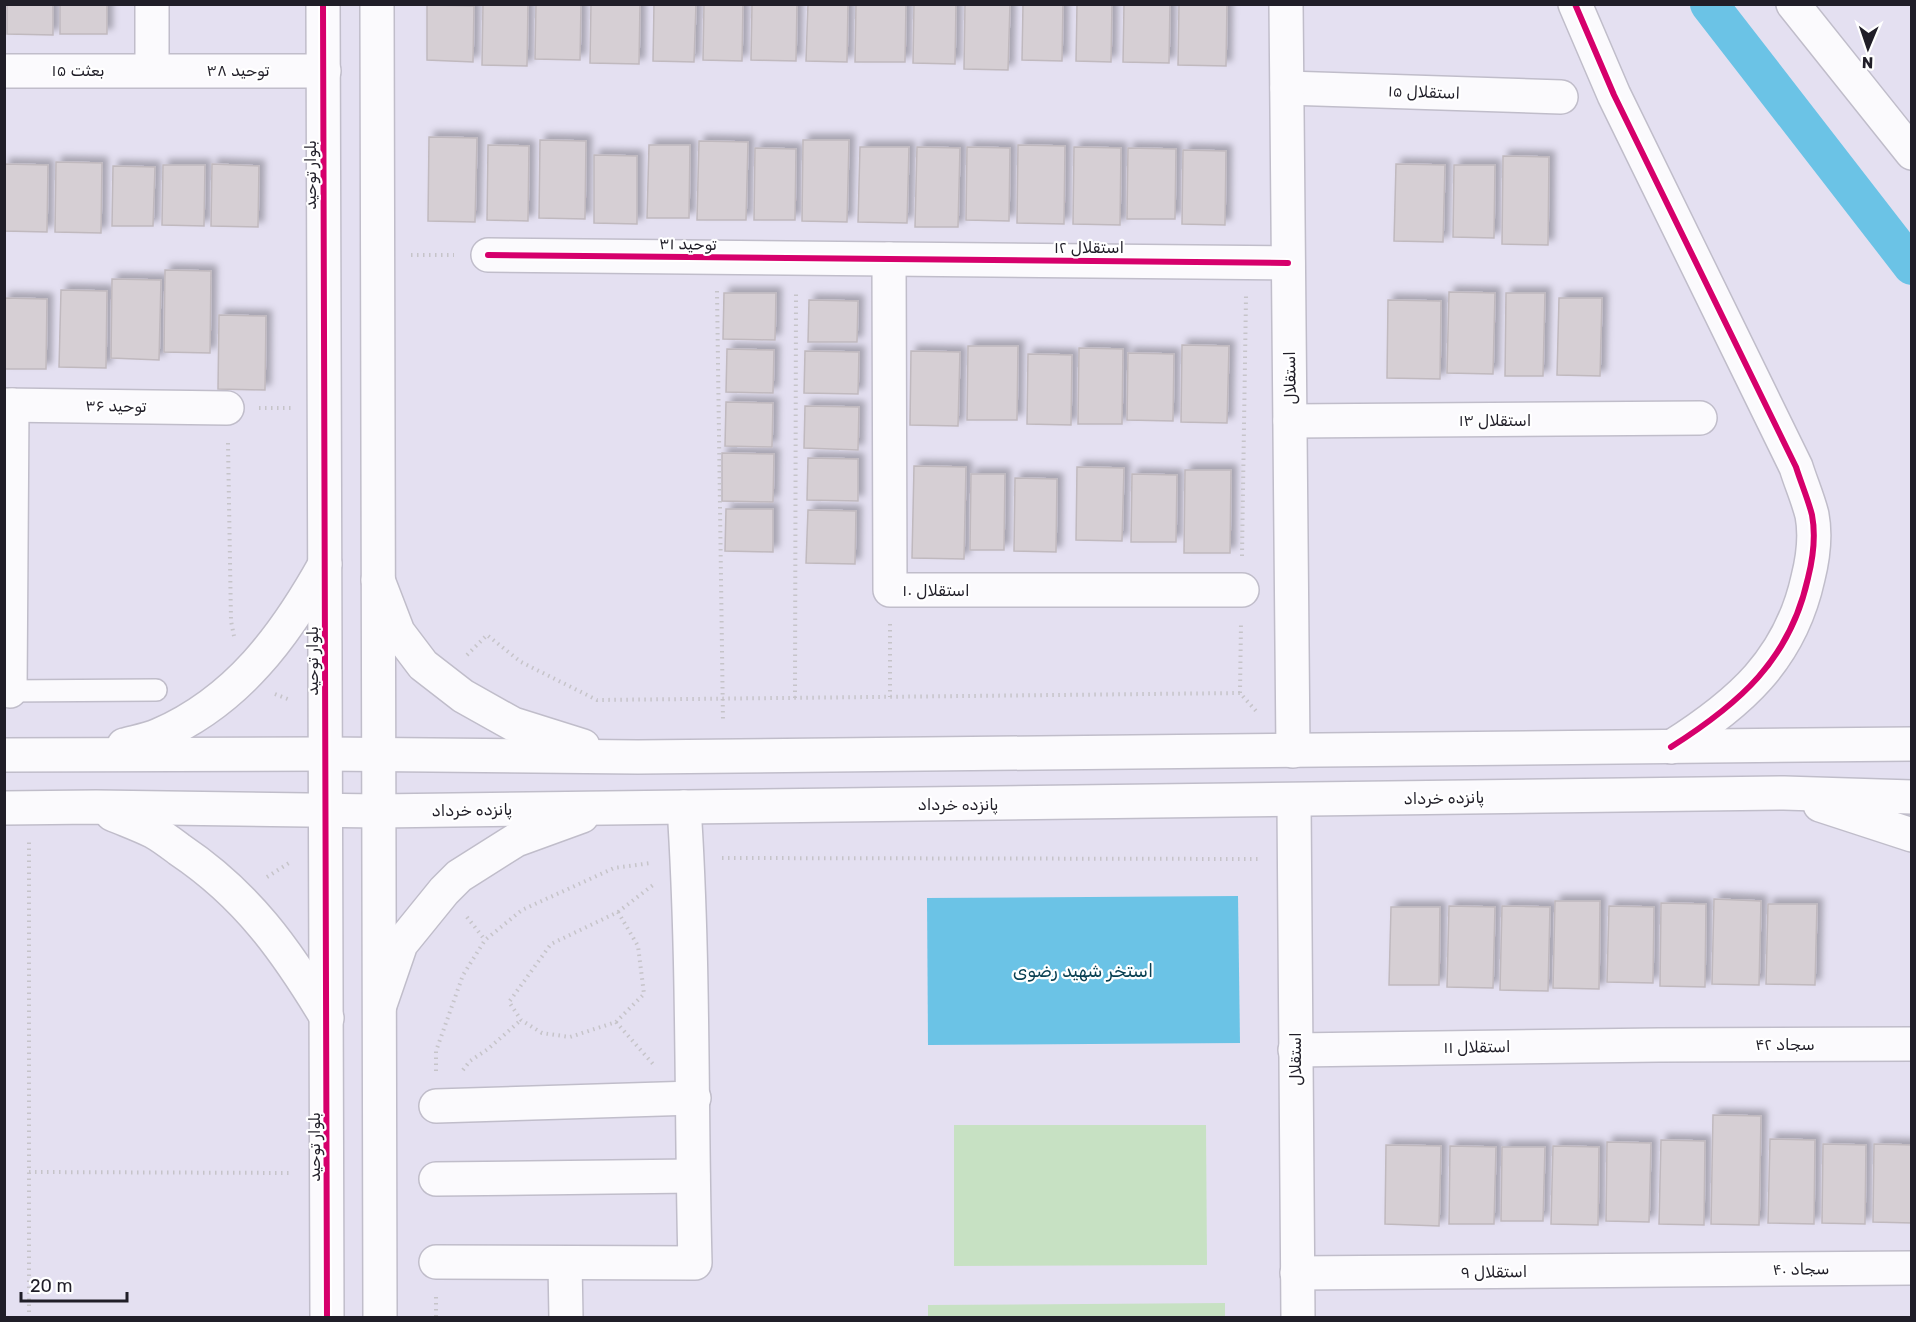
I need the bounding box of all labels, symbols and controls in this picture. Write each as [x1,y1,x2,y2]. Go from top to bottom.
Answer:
north arrow [1838,18,1898,78]
text: N [1861,53,1874,72]
street label: بعثت ۱۵ [51,61,105,80]
street label: توحید ۳۸ [207,61,269,81]
street label: استقلال ۱۵ [1388,81,1460,103]
street label: بلوار توحید [301,140,321,210]
street label: توحید ۳۱ [659,234,717,255]
street label: استقلال ۱۲ [1054,238,1124,257]
street label: استقلال [1280,351,1300,405]
street label: توحید ۳۶ [85,396,147,417]
street label: استقلال ۱۳ [1459,411,1531,430]
street label: استقلال ۱۰ [902,581,970,600]
street label: بلوار توحید [303,626,323,696]
street label: پانزده خرداد [1404,788,1484,809]
street label: پانزده خرداد [918,795,998,815]
street label: پانزده خرداد [432,800,512,821]
water label: استخر شهید رضوی [1013,960,1153,982]
street label: استقلال [1286,1032,1305,1086]
street label: سجاد ۴۲ [1755,1035,1815,1054]
street label: استقلال ۱۱ [1443,1037,1511,1057]
street label: بلوار توحید [305,1112,325,1182]
street label: سجاد ۴۰ [1773,1259,1829,1279]
street label: استقلال ۹ [1461,1262,1527,1282]
scale bar [21,1265,128,1303]
text: 20 m [30,1275,72,1297]

